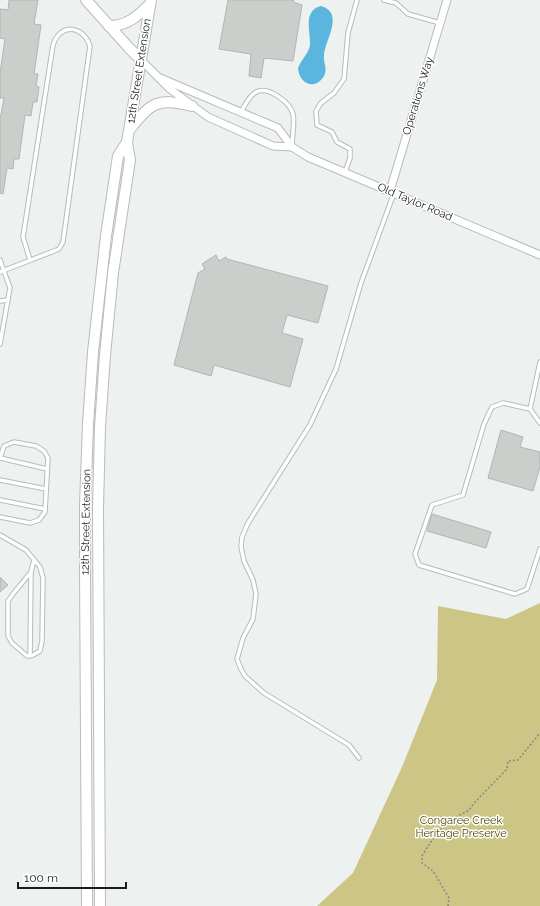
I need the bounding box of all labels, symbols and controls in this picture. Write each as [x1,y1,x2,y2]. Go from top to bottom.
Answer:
street label: 12th Street Extension [124,18,154,124]
street label: Operations Way [400,55,436,137]
street label: Old Taylor Road [376,180,455,224]
street label: 12th Street Extension [79,469,93,575]
park label: Congaree Creek Heritage Preserve [415,814,507,840]
scale bar [18,864,126,890]
text: 100 m [24,871,58,885]

